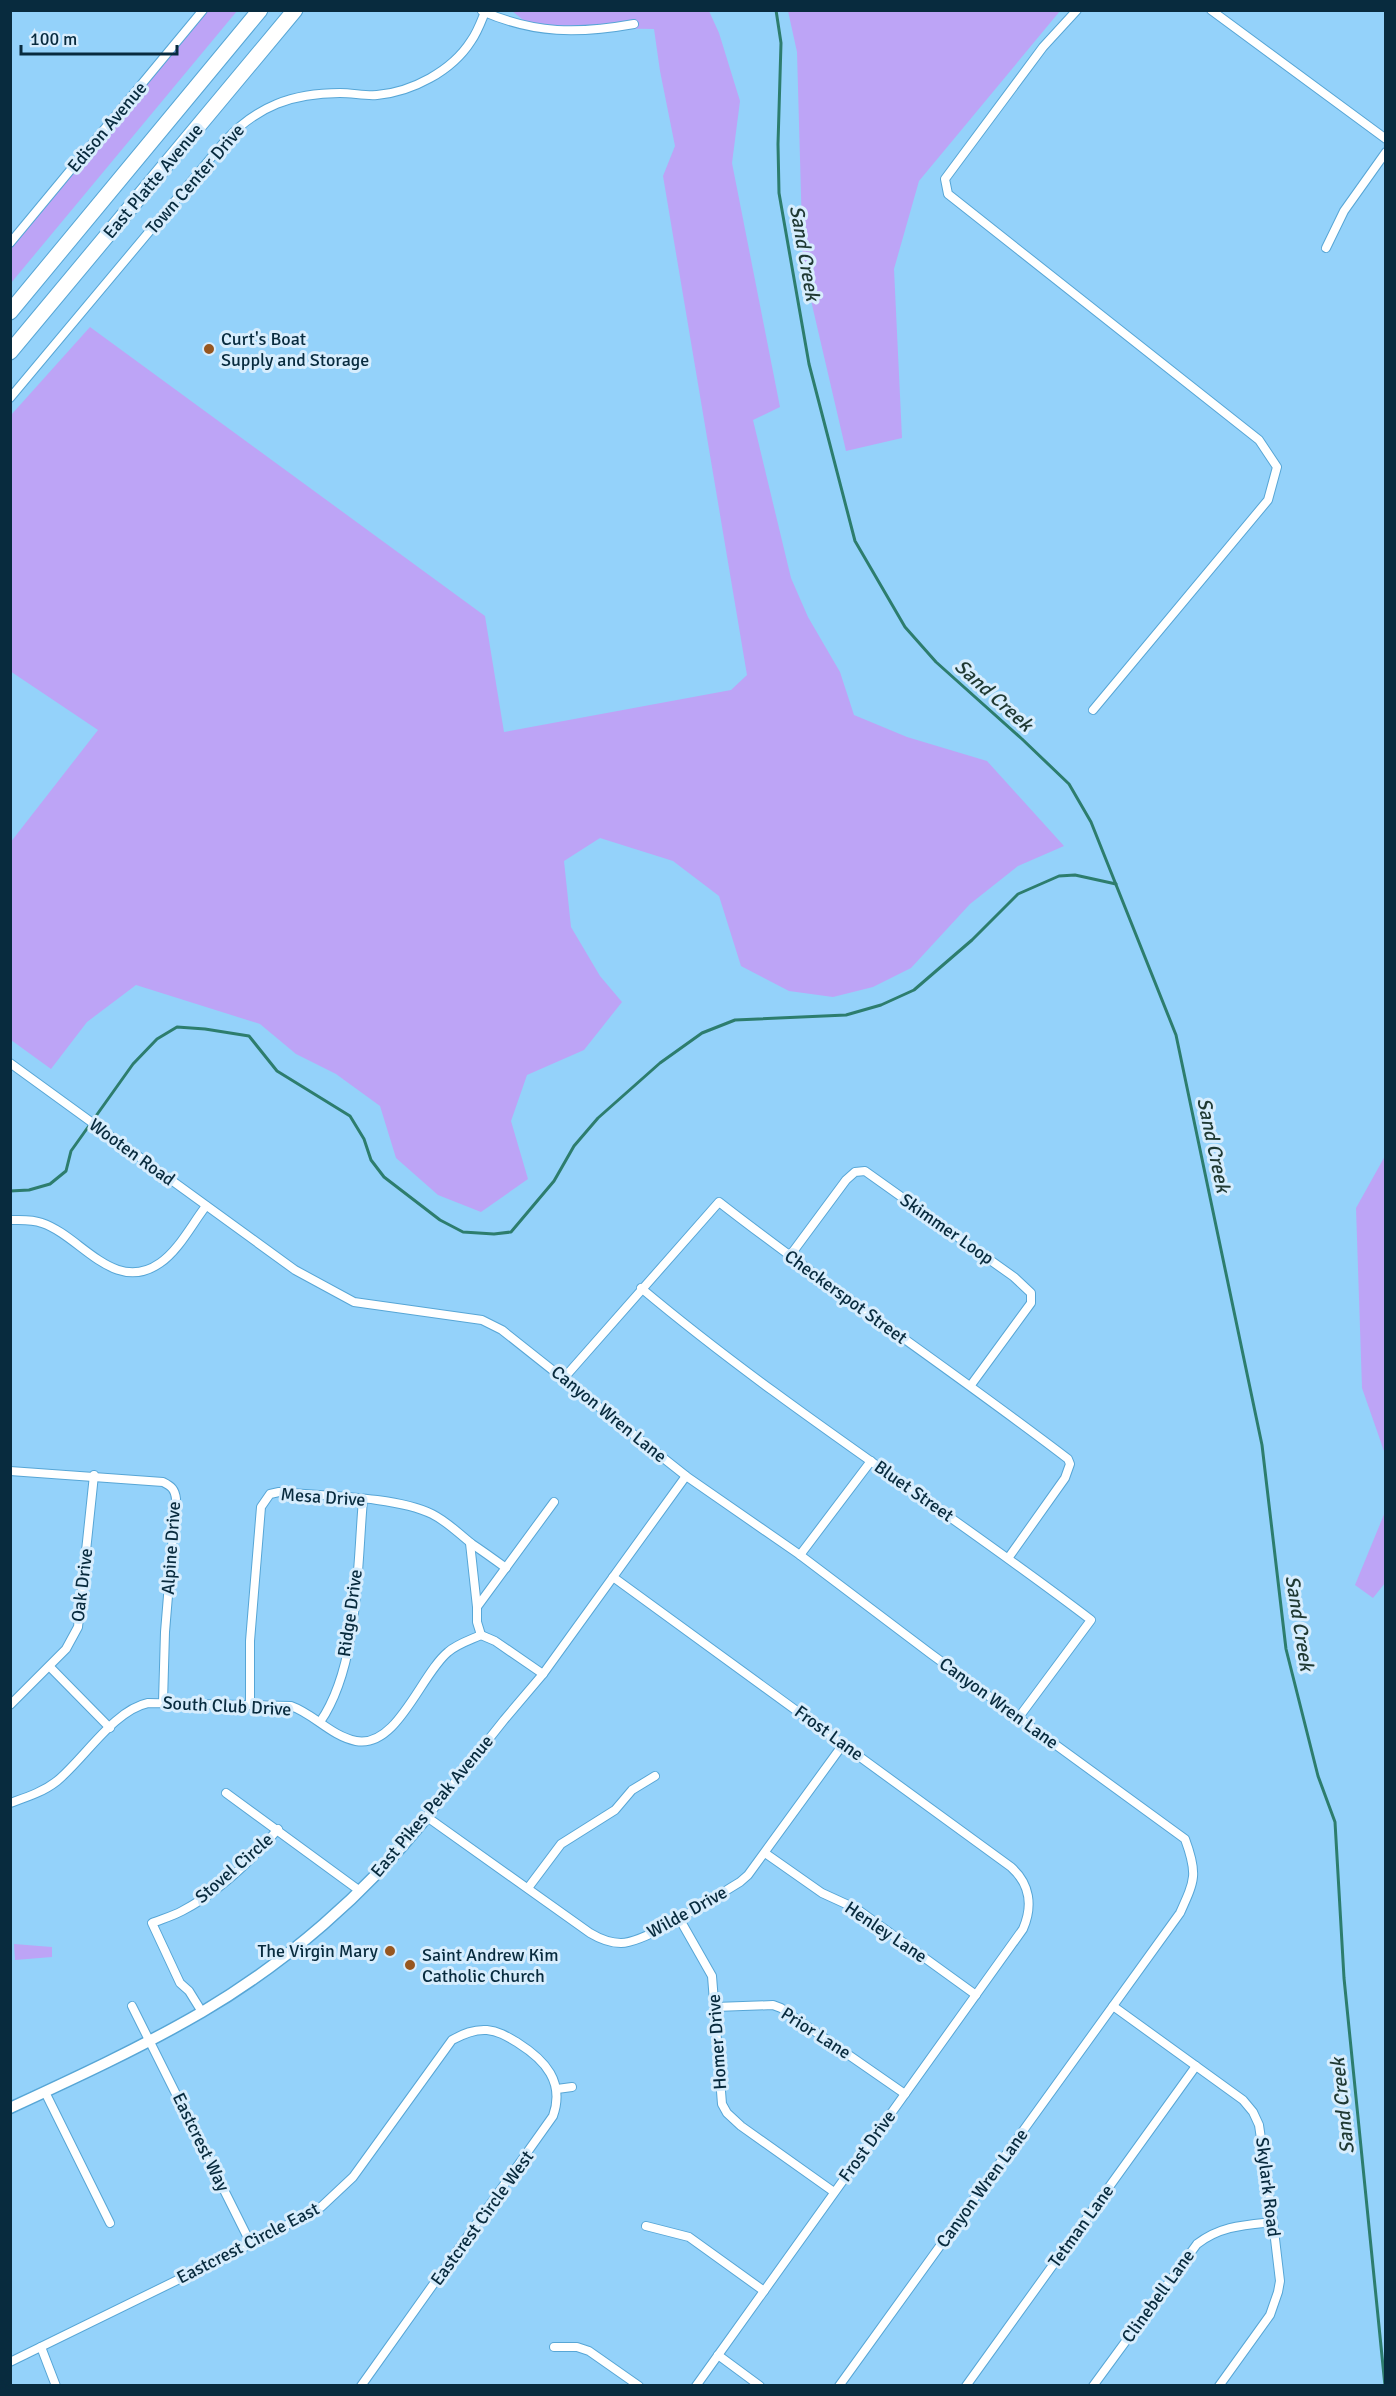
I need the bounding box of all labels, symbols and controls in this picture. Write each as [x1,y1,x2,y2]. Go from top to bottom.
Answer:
scale bar [21,18,177,56]
text: 100 m [30,28,77,50]
street label: Edison Avenue [63,77,151,177]
street label: East Platte Avenue [98,119,208,243]
street label: Town Center Drive [141,119,249,239]
water label: Sand Creek [784,203,826,305]
place label: Curt's Boat Supply and Storage [221,328,369,371]
marker: Curt's Boat Supply and Storage [202,342,216,356]
water label: Sand Creek [950,654,1039,738]
water label: Sand Creek [1191,1095,1236,1197]
street label: Wooten Road [85,1114,179,1190]
street label: Skimmer Loop [896,1189,998,1269]
street label: Checkerspot Street [780,1245,912,1349]
street label: Canyon Wren Lane [547,1361,671,1467]
street label: Bluet Street [870,1456,958,1526]
street label: Mesa Drive [280,1483,366,1511]
street label: Alpine Drive [157,1501,185,1595]
street label: Oak Drive [67,1547,97,1623]
street label: Ridge Drive [333,1568,367,1658]
water label: Sand Creek [1280,1574,1320,1675]
street label: Canyon Wren Lane [935,1652,1063,1754]
street label: South Club Drive [162,1692,292,1720]
street label: Frost Lane [790,1701,868,1765]
street label: East Pikes Peak Avenue [366,1730,498,1882]
street label: Stovel Circle [190,1828,278,1908]
street label: Wilde Drive [643,1881,731,1943]
street label: Henley Lane [841,1896,931,1968]
place label: The Virgin Mary [257,1940,379,1962]
marker: The Virgin Mary [383,1944,397,1958]
place label: Saint Andrew Kim Catholic Church [422,1944,558,1987]
marker: Saint Andrew Kim Catholic Church [403,1958,417,1972]
street label: Homer Drive [703,1993,731,2091]
street label: Prior Lane [777,2002,855,2064]
water label: Sand Creek [1325,2055,1360,2155]
street label: Eastcrest Way [168,2089,235,2195]
street label: Frost Drive [834,2106,900,2186]
street label: Canyon Wren Lane [931,2124,1033,2252]
street label: Skylark Road [1251,2136,1285,2238]
street label: Eastcrest Circle West [426,2146,538,2290]
street label: Tetman Lane [1044,2180,1118,2272]
street label: Eastcrest Circle East [173,2198,323,2288]
street label: Clinebell Lane [1117,2245,1199,2347]

